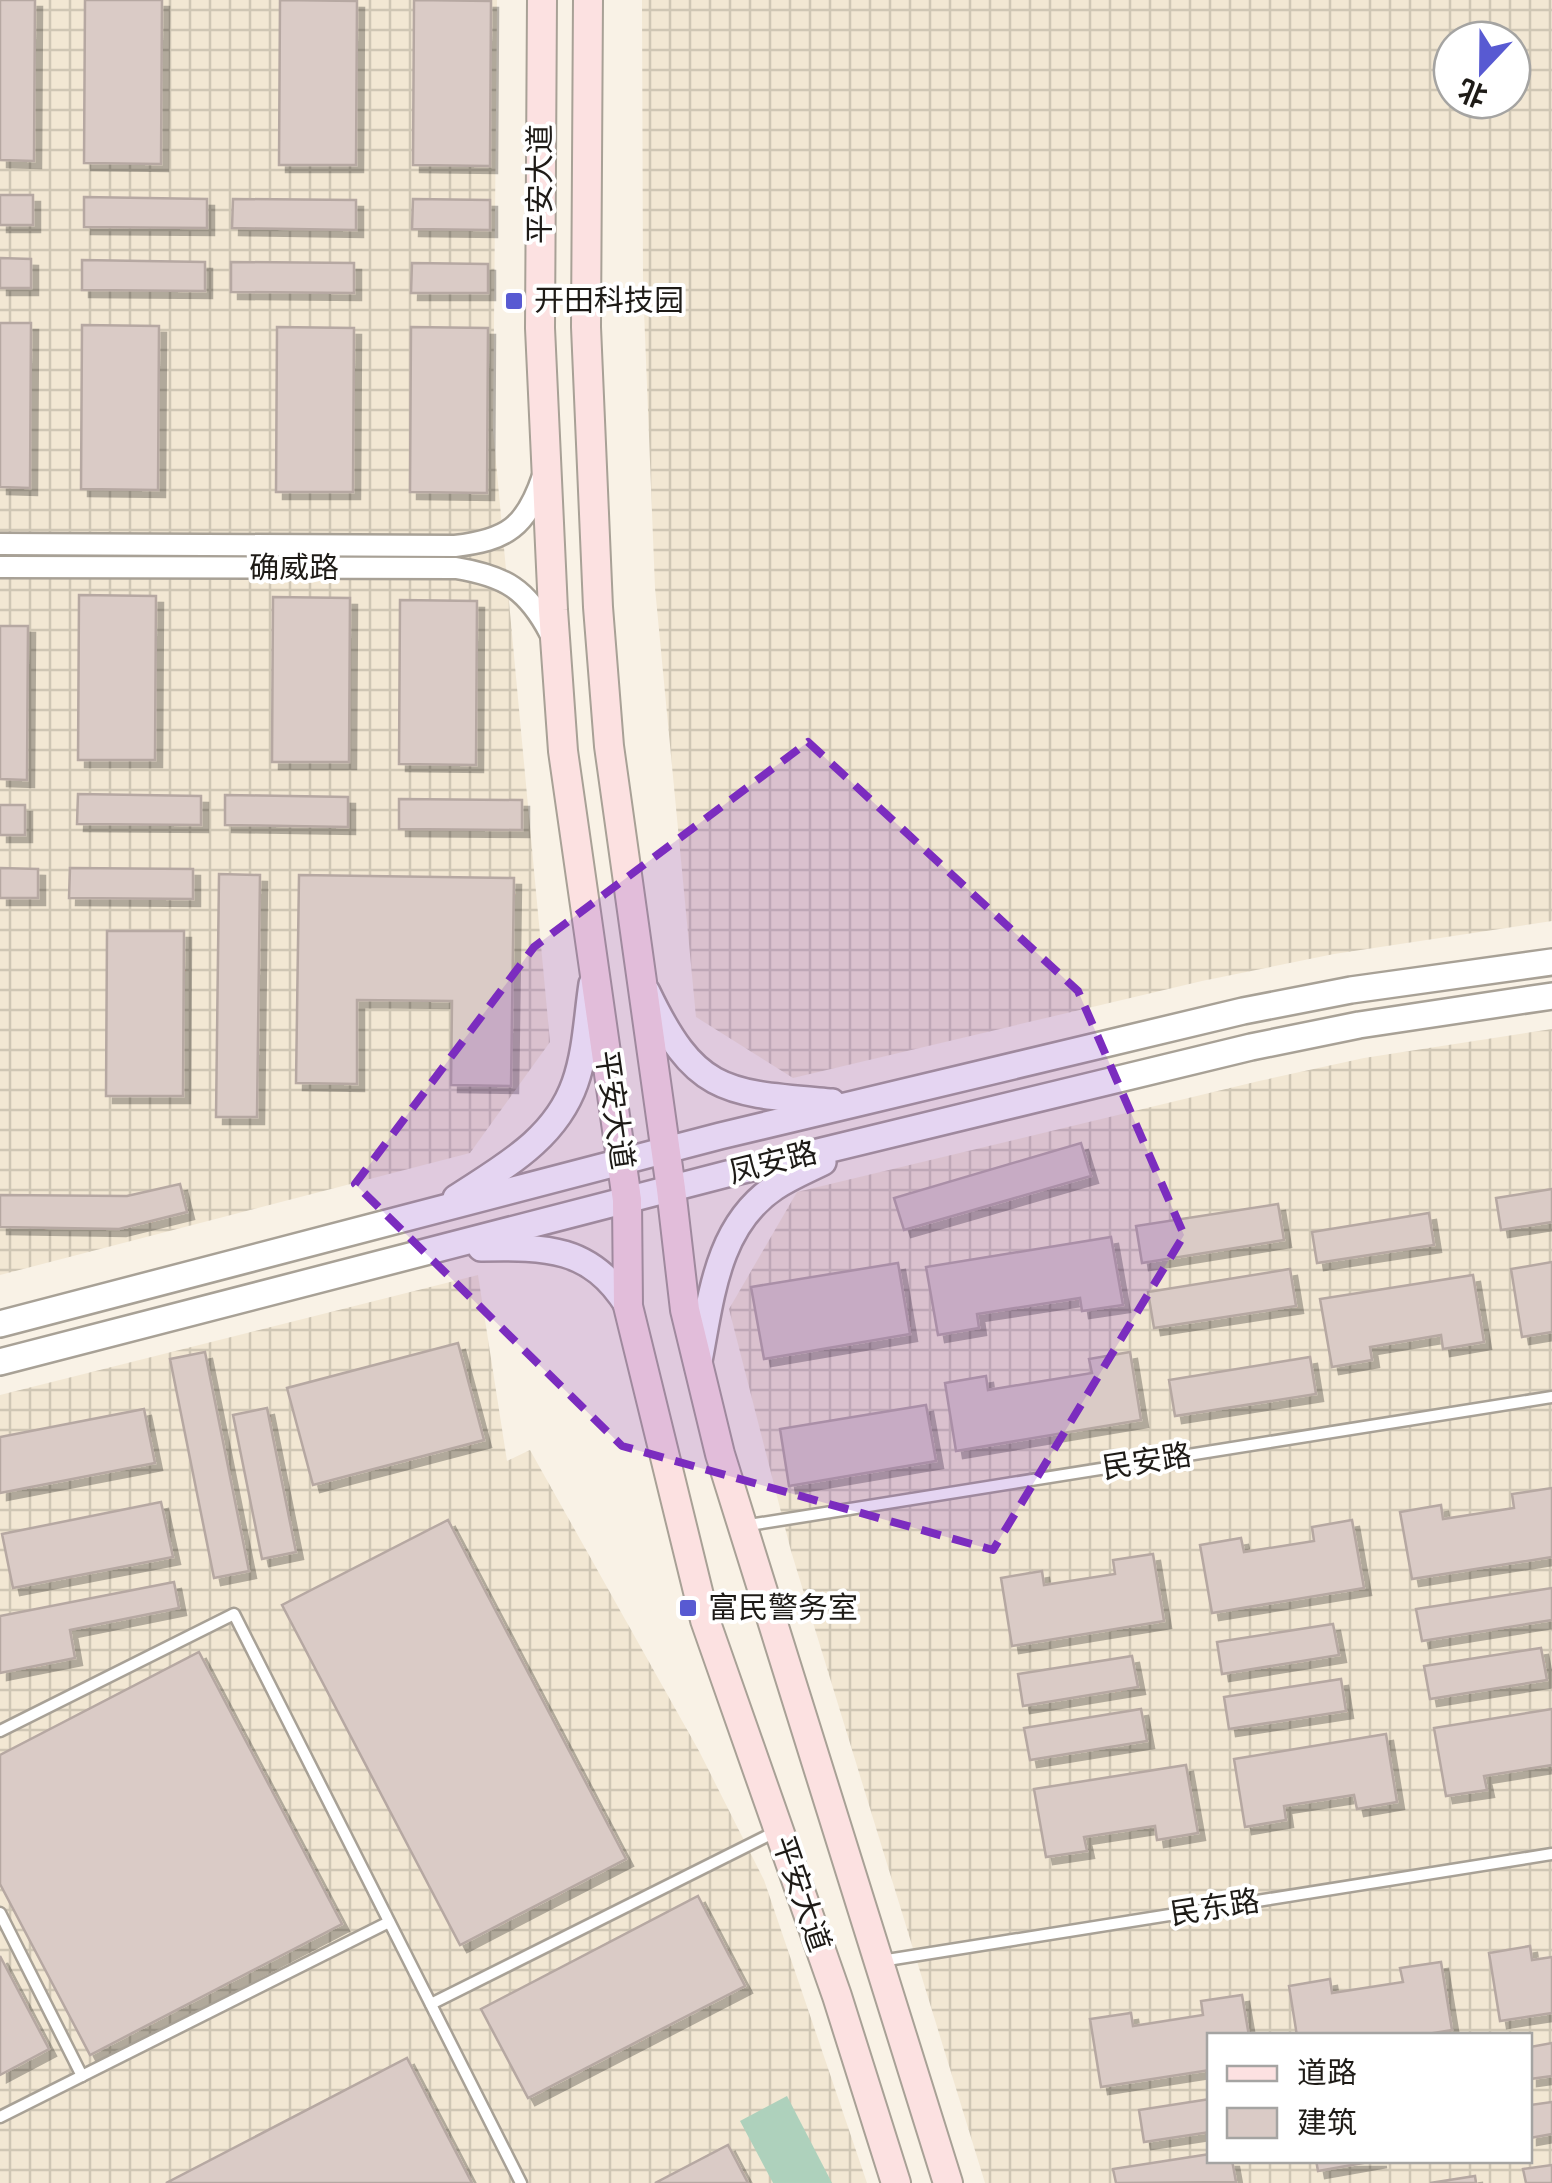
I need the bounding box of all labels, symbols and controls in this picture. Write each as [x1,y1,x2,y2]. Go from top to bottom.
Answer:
north arrow [1432,20,1532,120]
text: 北 [1454,71,1492,113]
street label: 平安大道 [522,124,559,244]
place label: 开田科技园 [534,283,684,320]
marker: 开田科技园 [503,290,525,312]
street label: 确威路 [249,550,339,587]
street label: 平安大道 [587,1048,641,1172]
street label: 凤安路 [725,1134,821,1192]
street label: 民安路 [1100,1437,1194,1487]
place label: 富民警务室 [708,1590,858,1627]
marker: 富民警务室 [677,1597,699,1619]
street label: 平安大道 [764,1831,838,1957]
street label: 民东路 [1168,1883,1262,1933]
legend [1207,2033,1532,2163]
text: 道路 [1297,2055,1357,2092]
text: 建筑 [1297,2105,1357,2142]

